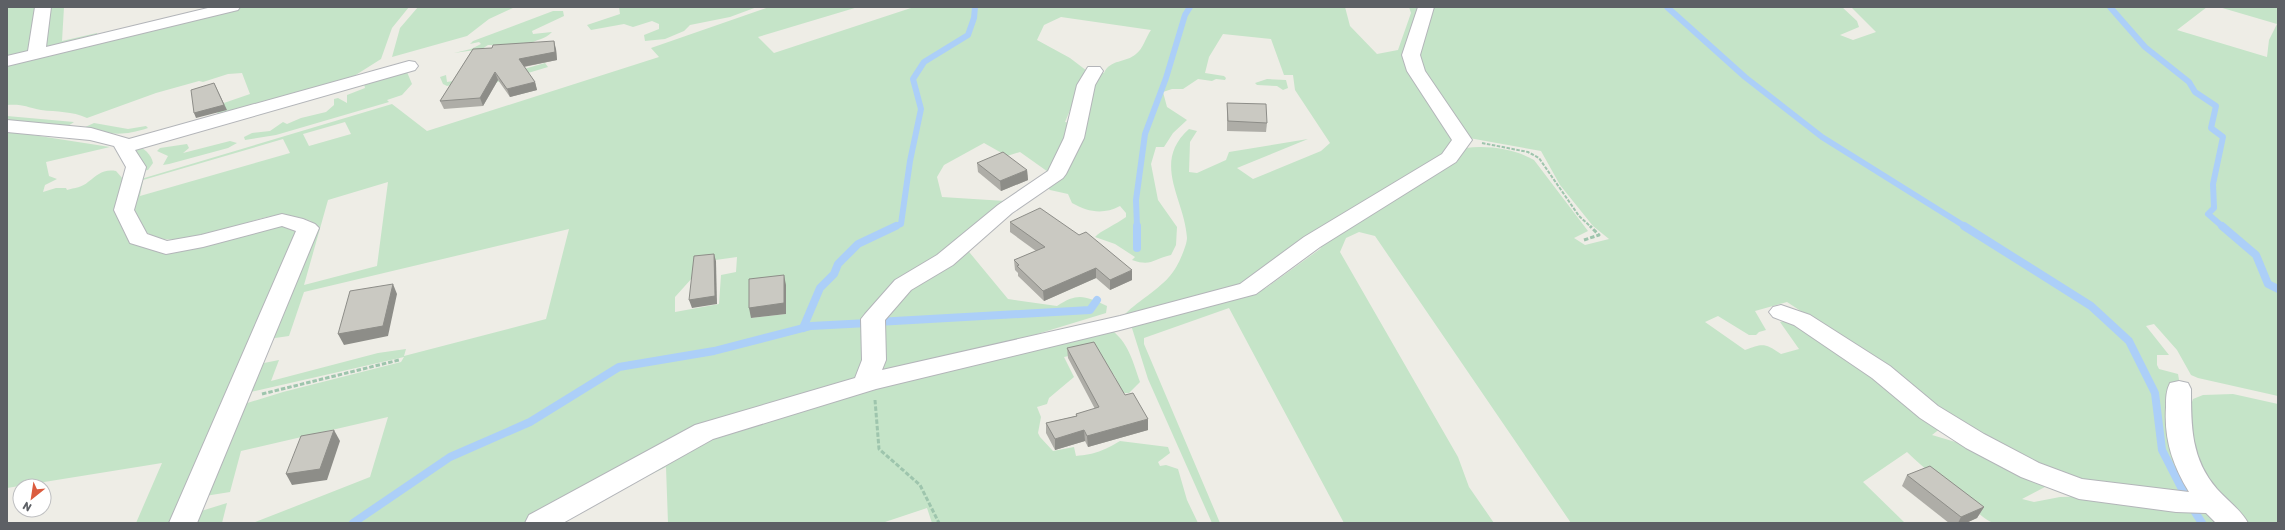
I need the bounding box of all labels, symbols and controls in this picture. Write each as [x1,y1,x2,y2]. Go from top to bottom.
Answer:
north arrow [12,478,52,518]
text: N [21,499,34,514]

